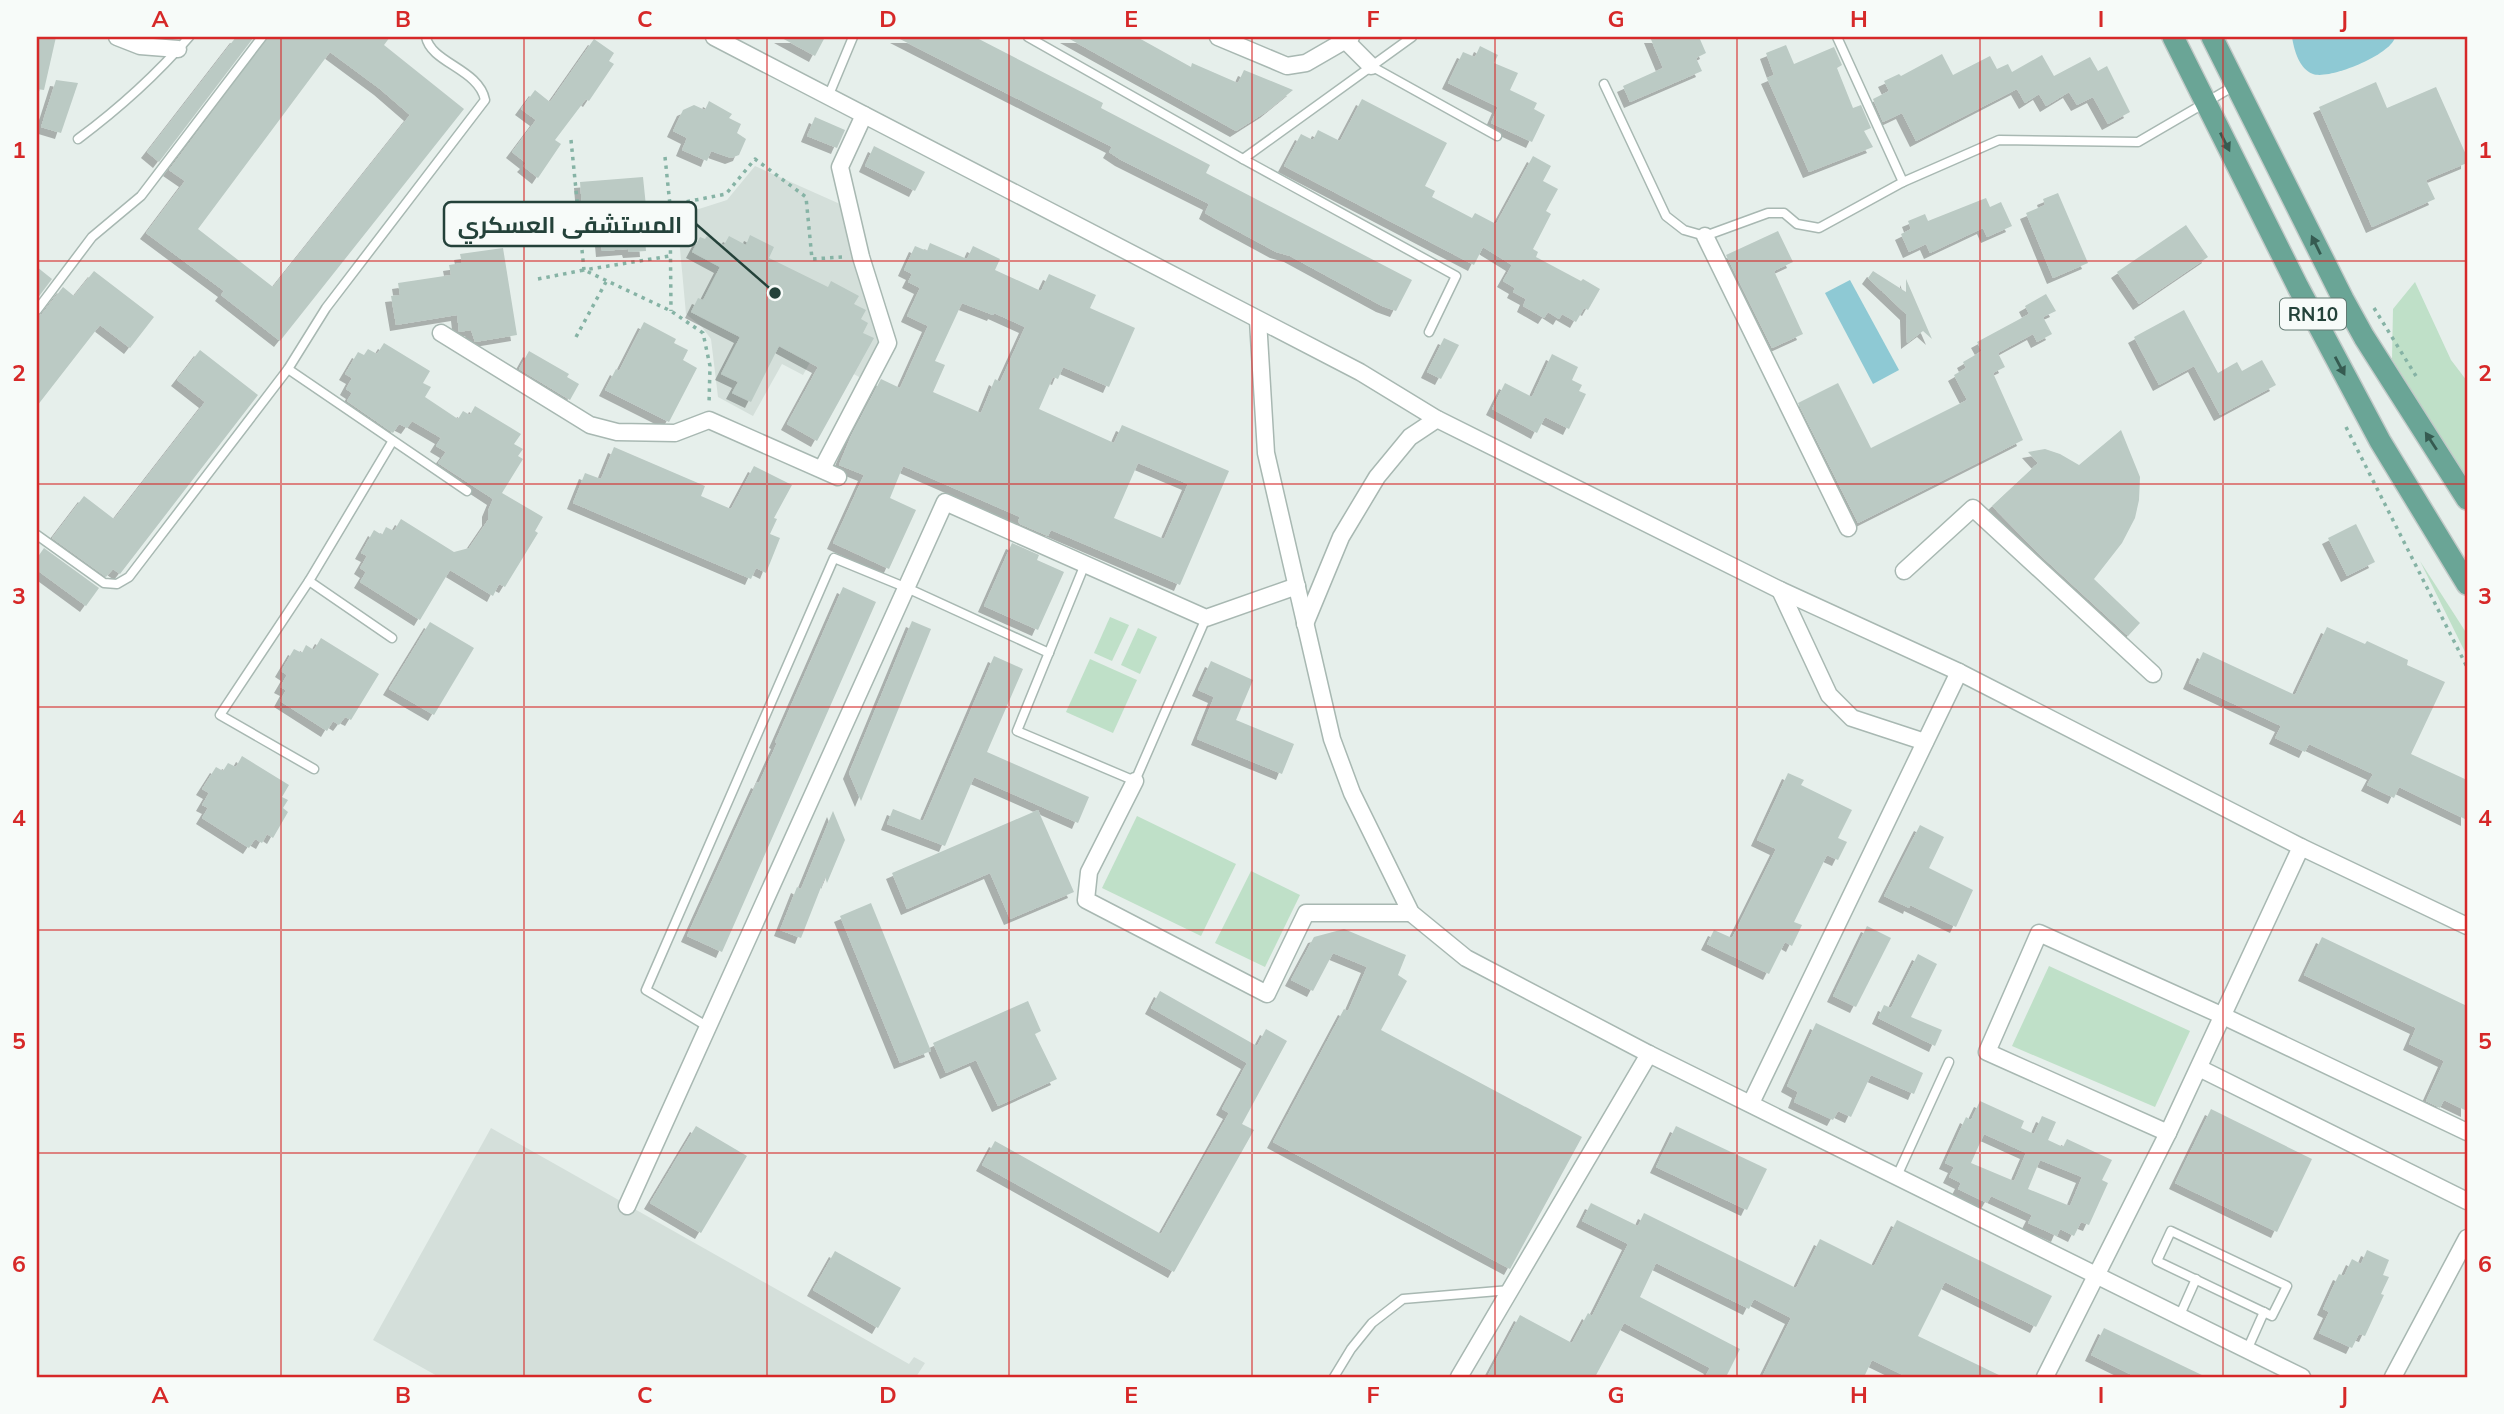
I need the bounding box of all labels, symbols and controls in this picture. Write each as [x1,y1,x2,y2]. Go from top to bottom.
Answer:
text: A [151,4,169,33]
text: B [395,4,411,33]
text: C [637,4,653,33]
text: D [879,4,897,33]
text: E [1124,4,1138,33]
text: F [1366,4,1380,33]
text: G [1607,4,1625,33]
text: H [1850,4,1868,33]
text: I [2098,4,2104,33]
text: J [2340,4,2348,33]
one-way arrow [2219,132,2230,152]
text: 1 [12,135,26,164]
text: 1 [2478,135,2492,164]
callout: المستشفى العسكري [444,202,696,246]
text: المستشفى العسكري [458,210,682,244]
one-way arrow [2311,235,2322,255]
road number: RN10 [2280,298,2346,330]
one-way arrow [2335,356,2346,376]
text: 2 [12,358,26,387]
text: 2 [2478,358,2492,387]
one-way arrow [2424,431,2437,451]
text: 3 [12,581,26,610]
text: 3 [2478,581,2492,610]
text: 4 [12,803,26,832]
text: 4 [2478,803,2492,832]
text: 5 [12,1026,26,1055]
text: 5 [2478,1026,2492,1055]
text: 6 [12,1249,26,1278]
text: 6 [2478,1249,2492,1278]
text: A [151,1380,169,1409]
text: B [395,1380,411,1409]
text: C [637,1380,653,1409]
text: D [879,1380,897,1409]
text: E [1124,1380,1138,1409]
text: F [1366,1380,1380,1409]
text: G [1607,1380,1625,1409]
text: H [1850,1380,1868,1409]
text: I [2098,1380,2104,1409]
text: J [2340,1380,2348,1409]

